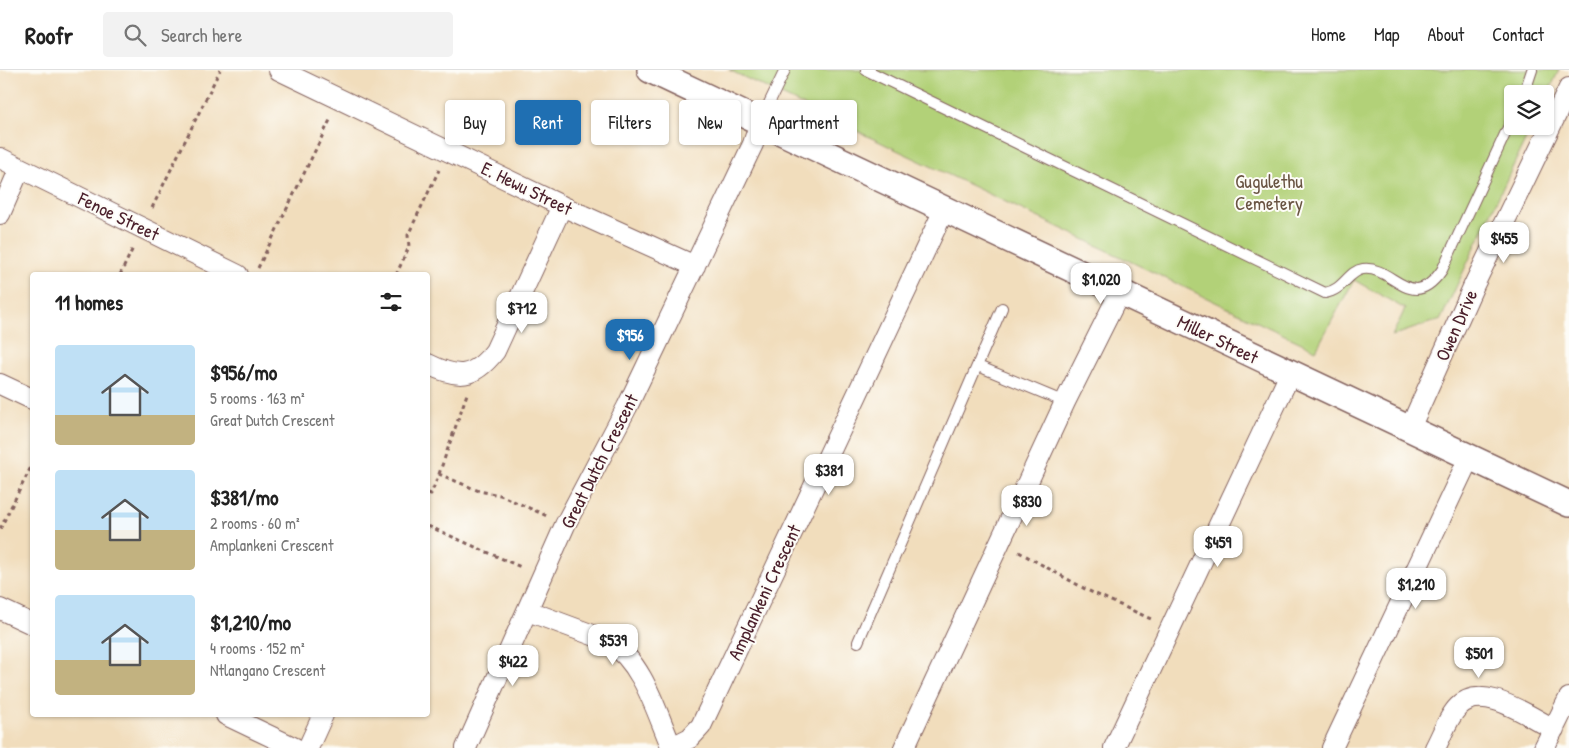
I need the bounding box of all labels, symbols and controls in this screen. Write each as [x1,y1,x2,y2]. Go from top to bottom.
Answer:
search box [103,12,453,57]
text: Roofr [25,19,73,51]
icon: search [121,21,149,49]
text: Search here [161,22,242,48]
text: Home [1311,22,1346,47]
text: Map [1374,22,1399,47]
text: About [1427,22,1464,47]
text: Contact [1492,22,1544,47]
map controls [1504,85,1554,135]
button: layers [1504,85,1554,135]
chip: Buy [445,100,505,145]
chip: Rent [515,100,581,145]
chip: Filters [591,100,669,145]
chip: New [679,100,741,145]
chip: Apartment [751,100,857,145]
street label: E. Hewu Street [477,155,577,221]
park label: Gugulethu Cemetery [1235,168,1303,216]
street label: Fenoe Street [73,185,164,247]
pin: $455 [1474,222,1534,264]
text: $455 [1490,227,1518,249]
pin: $1,020 [1060,262,1142,305]
text: $1,020 [1082,268,1120,290]
street label: Owen Drive [1429,285,1483,365]
text: 11 homes [55,288,123,317]
icon: filters [377,288,405,316]
pin: $712 [492,292,552,334]
text: $712 [507,297,537,319]
street label: Miller Street [1173,308,1263,370]
pin: $956 [600,318,660,361]
text: $956 [616,324,644,346]
text: $956/mo [210,358,277,387]
icon: home [95,365,155,425]
text: 5 rooms · 163 m² [210,387,305,409]
street label: Great Dutch Crescent [554,389,644,533]
text: Great Dutch Crescent [210,409,335,431]
pin: $381 [799,454,859,496]
text: $381 [815,459,843,481]
text: $381/mo [210,483,278,512]
pin: $830 [997,484,1057,527]
icon: home [95,490,155,550]
text: $830 [1012,490,1042,512]
text: 2 rooms · 60 m² [210,512,300,534]
street label: Amplankeni Crescent [721,520,807,664]
pin: $459 [1188,526,1248,568]
text: $459 [1205,531,1231,553]
text: Amplankeni Crescent [210,534,334,556]
pin: $1,210 [1375,568,1457,610]
text: $1,210 [1397,573,1435,595]
text: $1,210/mo [210,608,291,637]
icon: home [95,615,155,675]
pin: $539 [583,624,643,666]
text: $539 [599,629,627,651]
pin: $501 [1449,636,1509,679]
text: 4 rooms · 152 m² [210,637,305,659]
text: $501 [1465,642,1493,664]
pin: $422 [483,644,543,687]
text: $422 [498,650,528,672]
text: Ntlangano Crescent [210,659,325,681]

